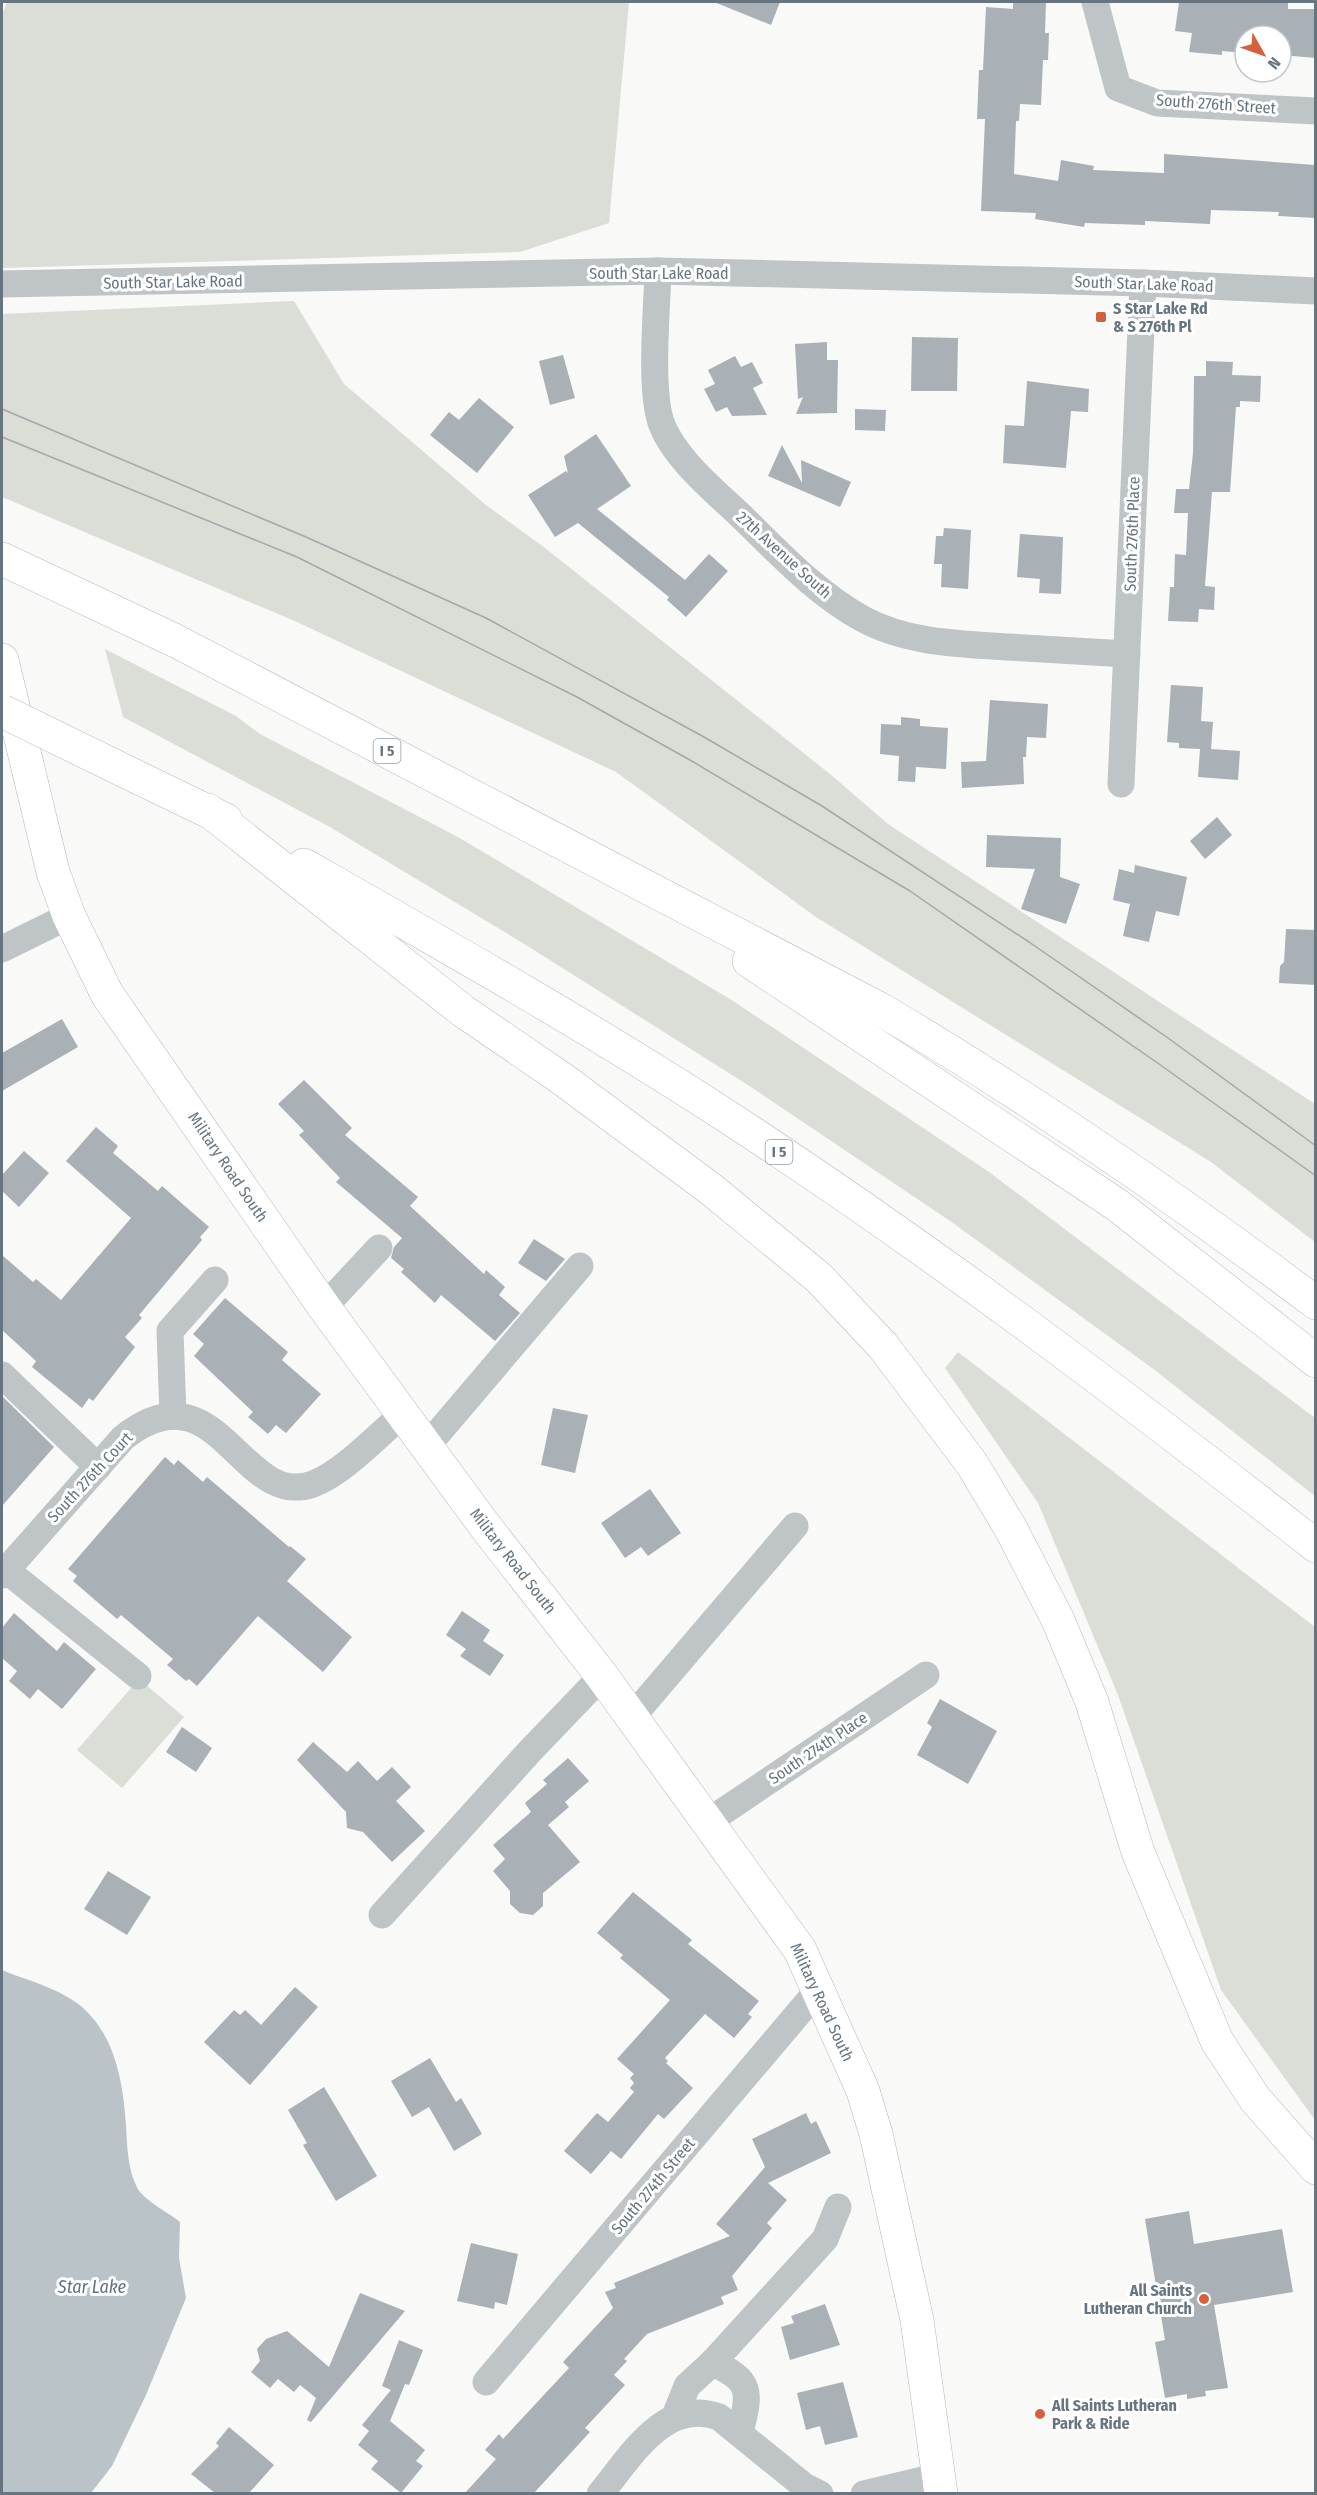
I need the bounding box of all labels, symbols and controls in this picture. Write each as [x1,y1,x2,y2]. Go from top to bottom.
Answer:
north arrow [1233,24,1293,84]
text: N [1264,54,1284,73]
street label: South 276th Street [1156,90,1277,118]
street label: South Star Lake Road [589,264,729,283]
street label: South Star Lake Road [103,271,243,293]
street label: South Star Lake Road [1074,272,1214,296]
place label: S Star Lake Rd & S 276th Pl [1113,299,1208,336]
marker: S Star Lake Rd & S 276th Pl [1094,310,1108,324]
street label: South 276th Place [1120,476,1144,592]
street label: 27th Avenue South [733,507,835,603]
road number: I 5 [374,739,400,763]
street label: Military Road South [184,1108,272,1226]
road number: I 5 [766,1140,792,1164]
street label: South 276th Court [44,1428,137,1526]
street label: Military Road South [466,1505,560,1617]
street label: South 274th Place [765,1708,871,1788]
street label: Military Road South [786,1940,858,2064]
street label: South 274th Street [607,2134,699,2238]
water label: Star Lake [57,2276,127,2298]
place label: All Saints Lutheran Church [1084,2281,1192,2318]
marker: All Saints Lutheran Church [1197,2292,1211,2306]
place label: All Saints Lutheran Park & Ride [1051,2396,1177,2433]
marker: All Saints Lutheran Park & Ride [1033,2407,1047,2421]

